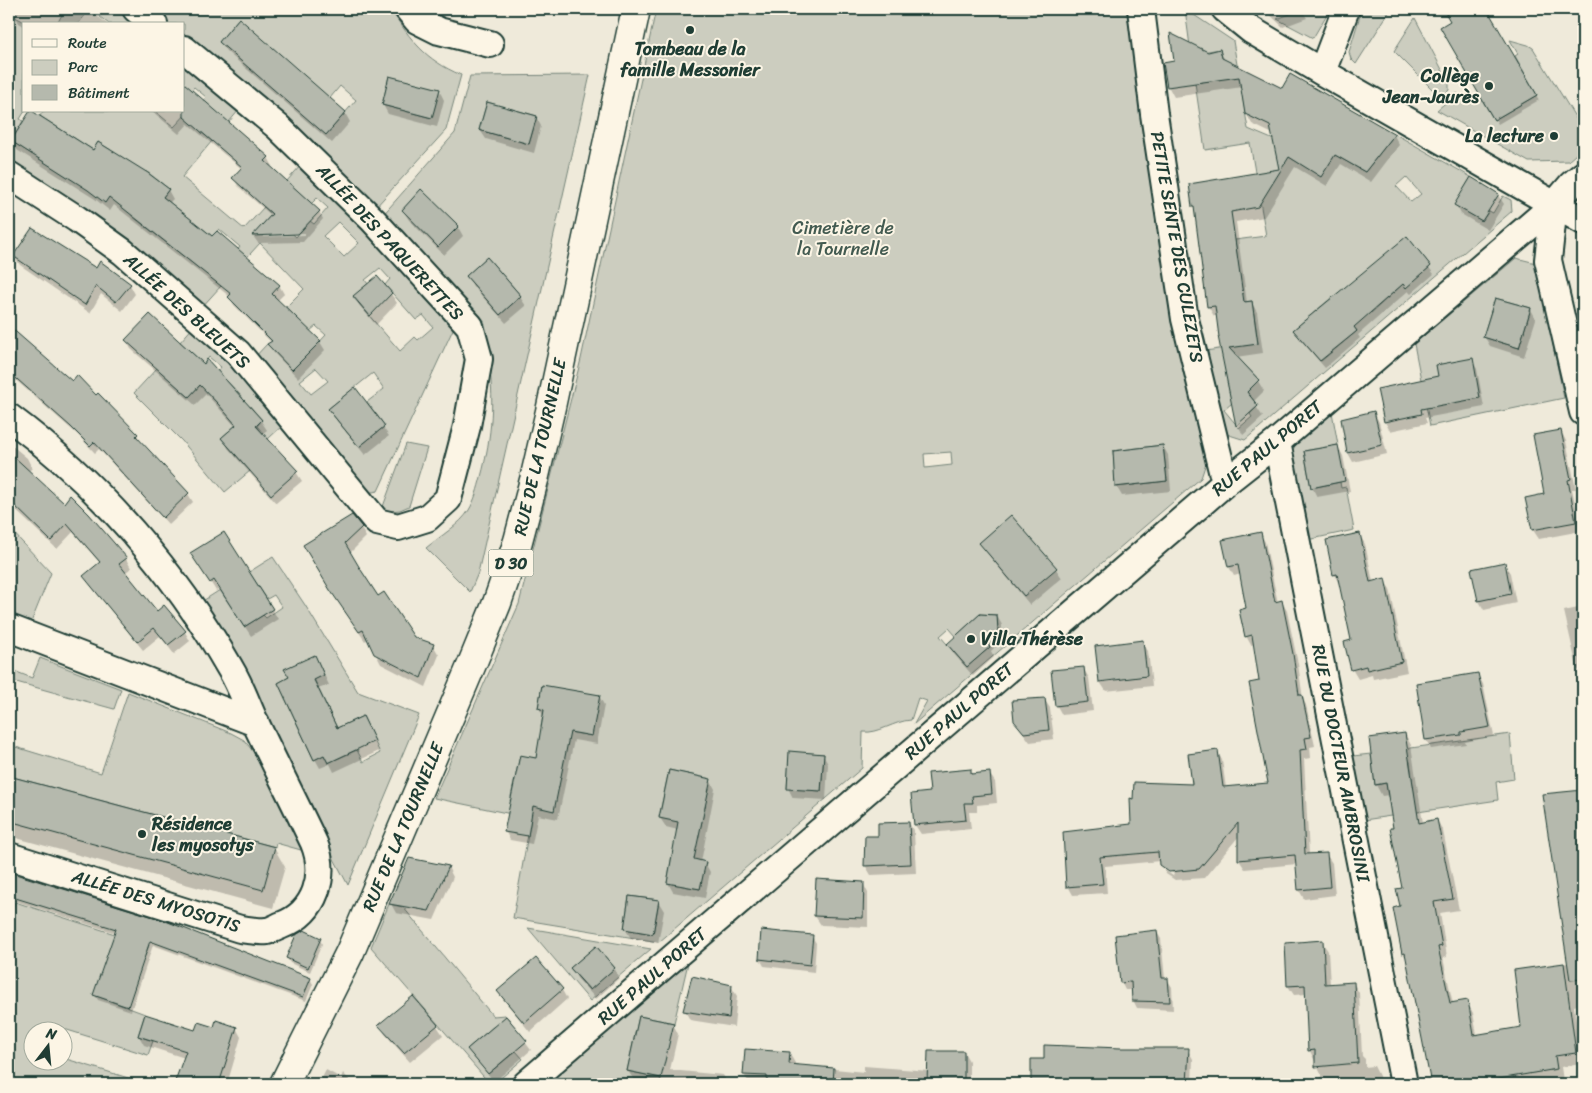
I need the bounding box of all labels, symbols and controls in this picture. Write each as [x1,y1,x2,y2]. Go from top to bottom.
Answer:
legend [22,22,185,112]
marker: Tombeau de la famille Messonier [684,24,696,36]
text: Route [68,30,107,56]
place label: Tombeau de la famille Messonier [620,33,761,86]
text: Parc [68,54,98,80]
place label: Collège Jean-Jaurès [1382,60,1480,113]
text: Bâtiment [68,80,130,106]
marker: Collège Jean-Jaurès [1483,80,1495,92]
place label: La lecture [1465,120,1545,152]
street label: PETITE SENTE DES CULEZETS [1141,129,1213,365]
marker: La lecture [1548,130,1560,142]
street label: ALLÉE DES PAQUERETTES [307,155,472,328]
park label: Cimetière de la Tournelle [792,212,894,265]
street label: ALLÉE DES BLEUETS [115,244,258,377]
street label: RUE DE LA TOURNELLE [504,354,576,539]
street label: RUE PAUL PORET [1204,391,1331,504]
road number: D 30 [488,550,534,576]
place label: Villa Thérèse [981,623,1084,655]
marker: Villa Thérèse [965,633,977,645]
street label: RUE DU DOCTEUR AMBROSINI [1302,641,1380,886]
street label: RUE PAUL PORET [897,653,1022,768]
street label: RUE DE LA TOURNELLE [353,737,453,917]
place label: Résidence les myosotys [151,808,254,861]
marker: Résidence les myosotys [136,828,148,840]
street label: ALLÉE DES MYOSOTIS [67,860,245,942]
street label: RUE PAUL PORET [590,918,715,1033]
north arrow [22,1020,72,1070]
text: N [42,1020,60,1047]

